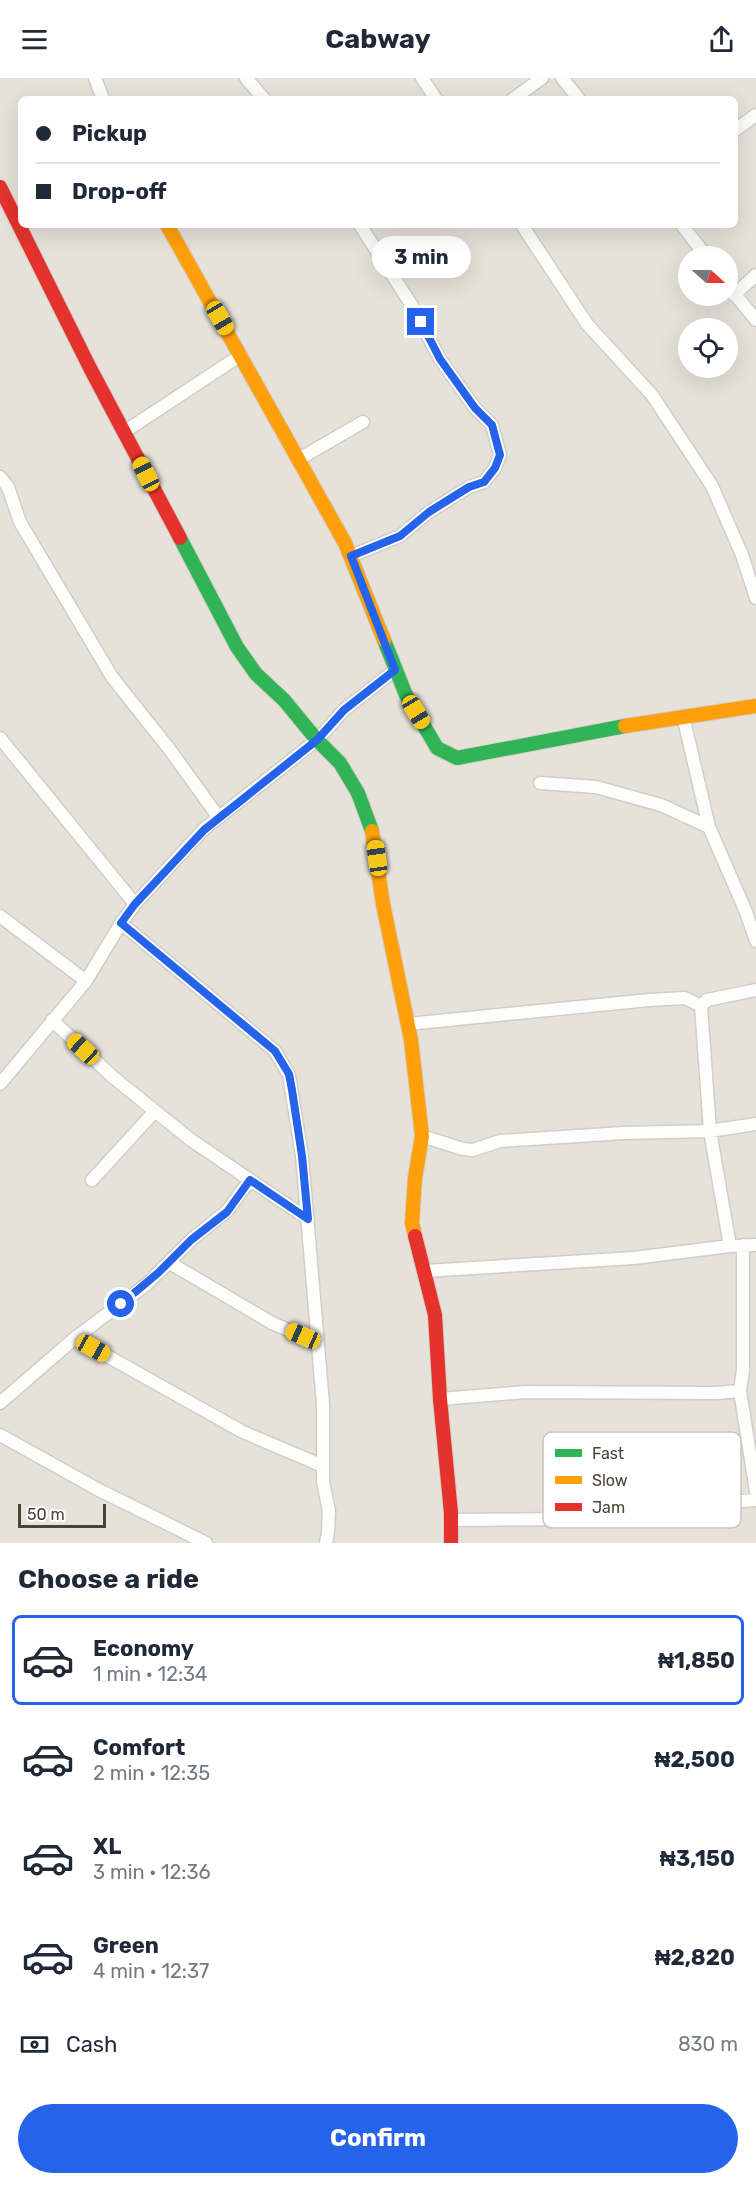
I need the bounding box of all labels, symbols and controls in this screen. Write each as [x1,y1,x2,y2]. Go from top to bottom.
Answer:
icon: menu [18,23,51,56]
text: Cabway [325,23,431,55]
icon: share [705,23,738,56]
text: Pickup [72,120,147,147]
text: Drop-off [72,178,167,205]
callout: 3 min [372,235,470,277]
text: 3 min [394,245,449,269]
north arrow [678,246,738,306]
map controls [678,246,738,378]
car [203,298,237,338]
route end [407,308,434,335]
button: locate [678,318,738,378]
car [130,454,162,494]
car [399,692,433,732]
car [366,839,388,877]
car [64,1030,102,1068]
route start [107,1290,134,1317]
car [283,1320,323,1352]
car [73,1331,113,1365]
legend [543,1432,741,1528]
text: Fast [592,1444,624,1463]
text: Slow [592,1471,628,1490]
text: Jam [592,1498,625,1517]
scale bar [18,1501,106,1528]
text: 50 m [27,1505,65,1524]
text: Choose a ride [18,1563,199,1595]
icon: car [21,1633,75,1687]
text: Economy [93,1635,194,1662]
text: ₦1,850 [658,1647,735,1674]
text: 1 min · 12:34 [93,1662,207,1686]
icon: car [21,1732,75,1786]
text: Comfort [93,1734,185,1761]
text: ₦2,500 [655,1746,735,1773]
text: 2 min · 12:35 [93,1761,210,1785]
icon: car [21,1831,75,1885]
text: XL [93,1833,121,1860]
text: ₦3,150 [660,1845,735,1872]
text: 3 min · 12:36 [93,1860,211,1884]
icon: car [21,1930,75,1984]
text: Green [93,1932,159,1959]
text: ₦2,820 [655,1944,735,1971]
text: 4 min · 12:37 [93,1959,209,1983]
icon: cash [18,2028,51,2061]
text: Cash [66,2031,117,2058]
text: 830 m [678,2032,738,2056]
button: Confirm [18,2104,738,2173]

